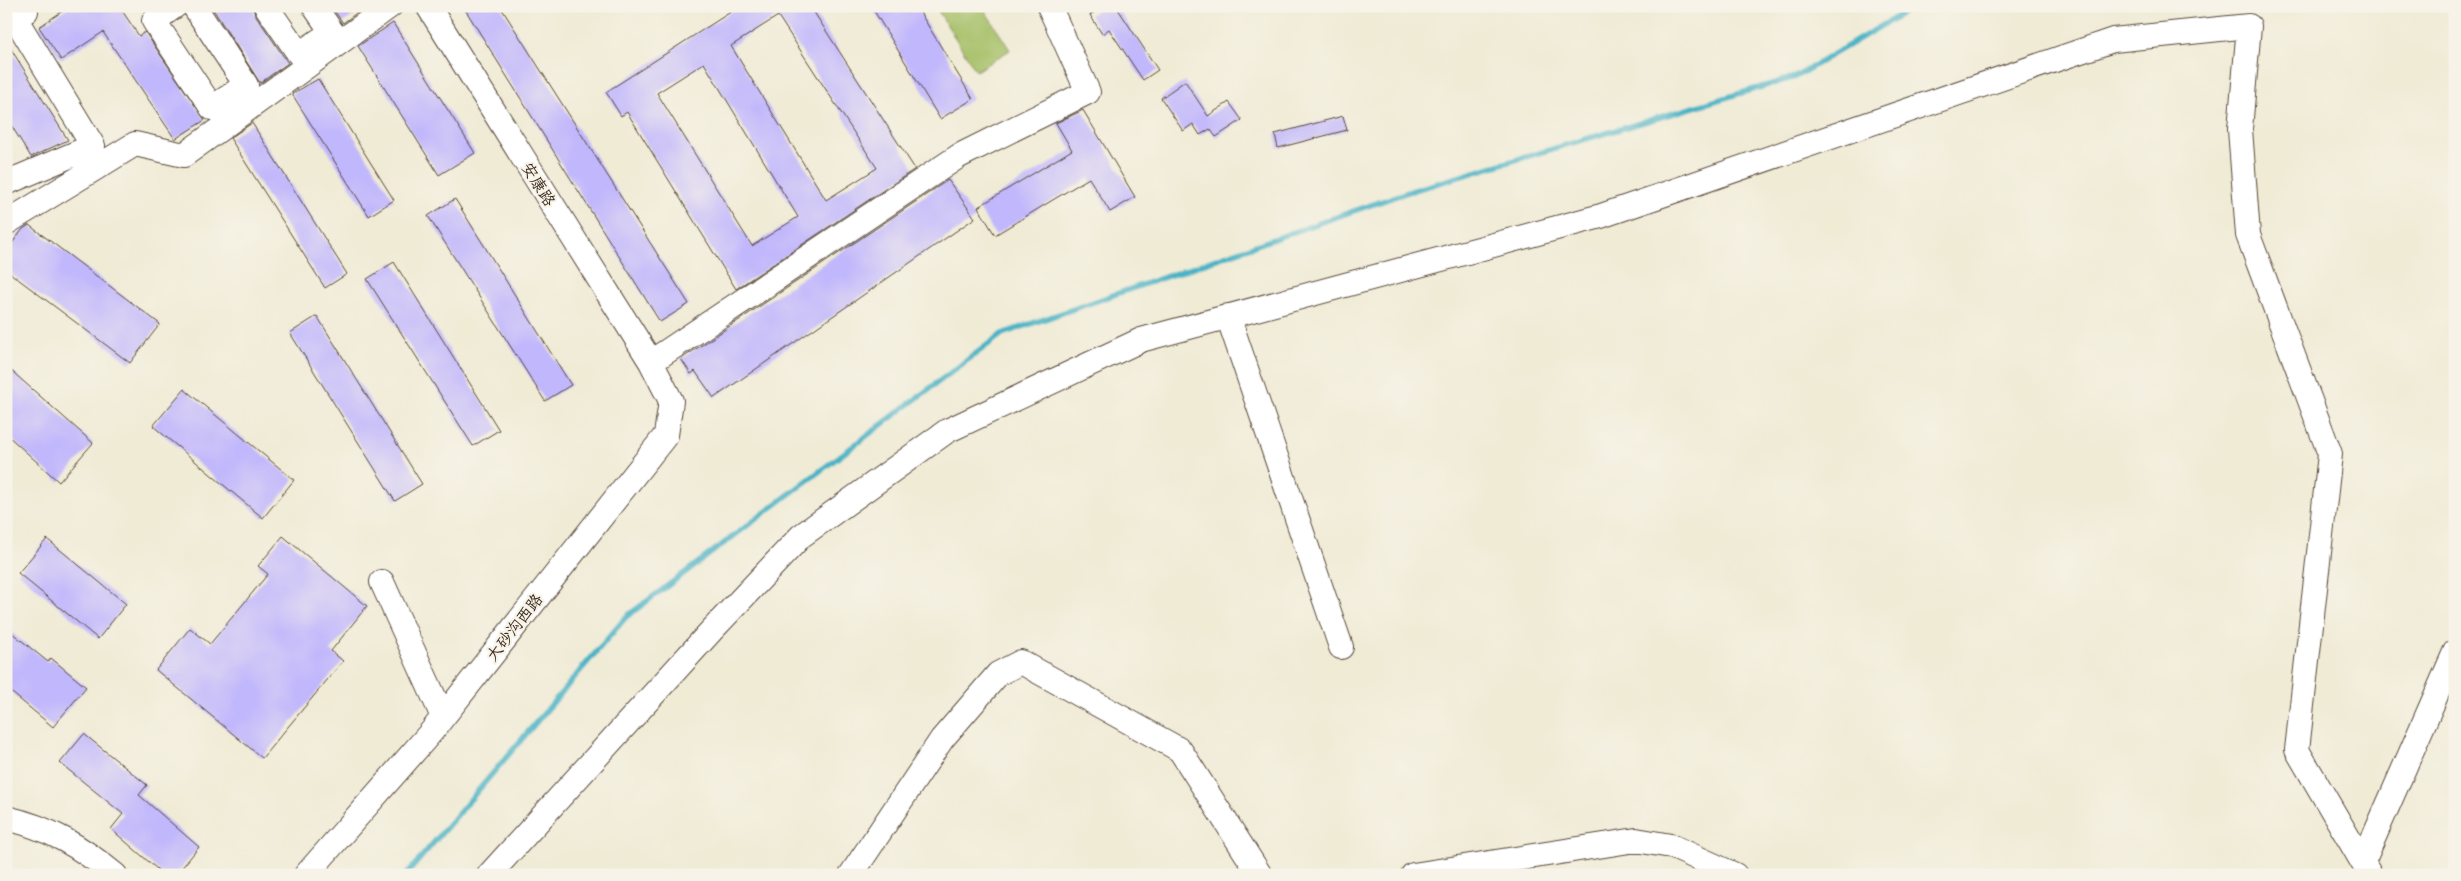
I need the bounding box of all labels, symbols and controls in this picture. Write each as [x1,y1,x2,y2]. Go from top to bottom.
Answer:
street label: 安康路 [517,159,559,210]
street label: 大砂沟西路 [482,590,547,665]

